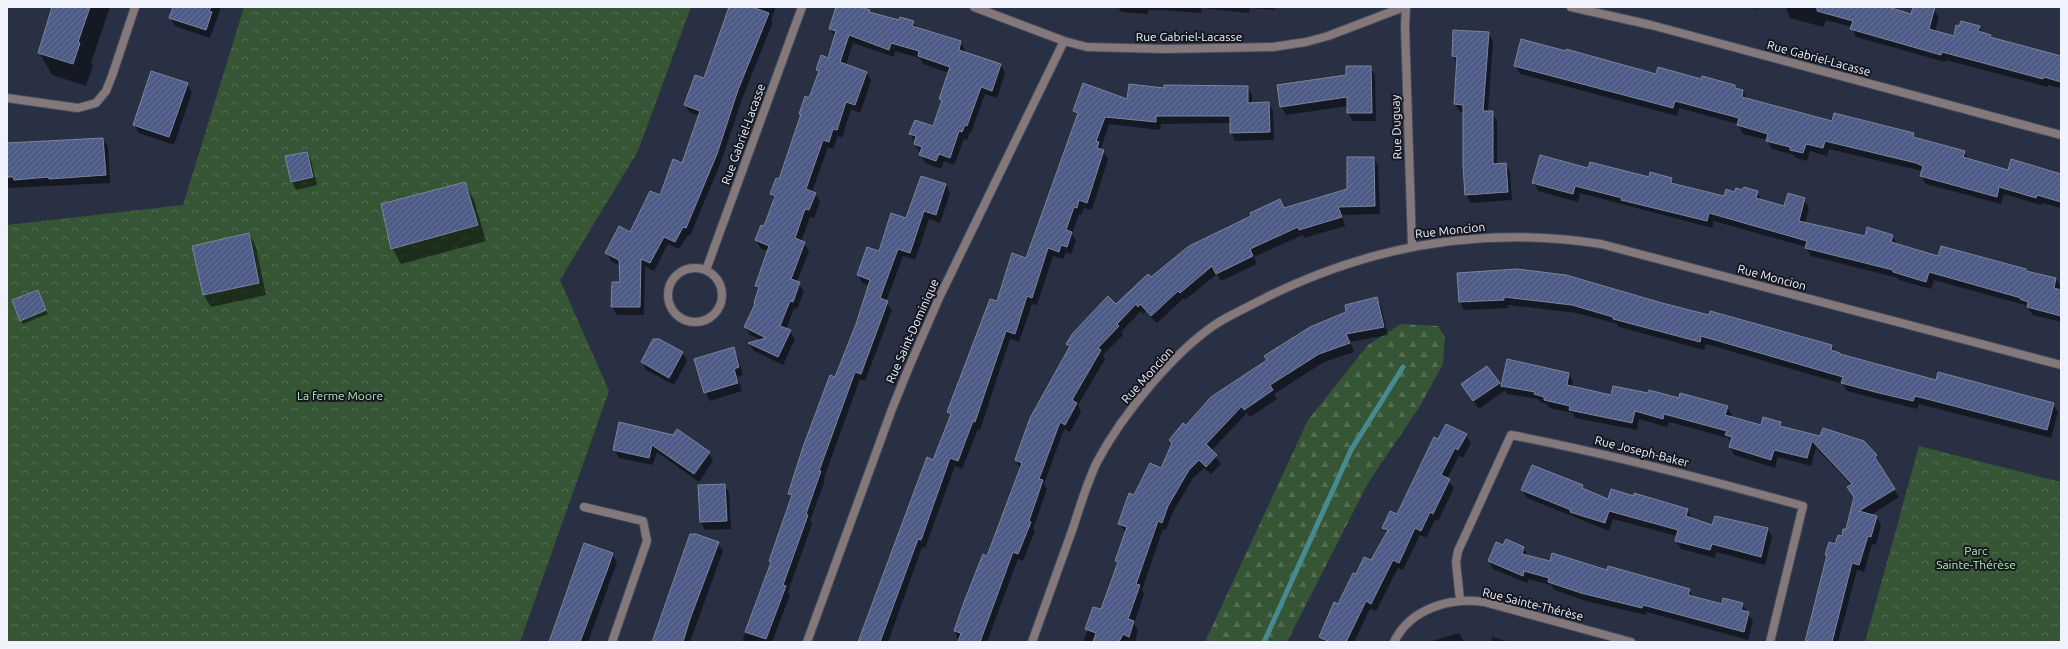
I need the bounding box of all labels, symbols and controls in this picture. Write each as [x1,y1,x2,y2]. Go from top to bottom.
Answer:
street label: Rue Gabriel-Lacasse [1136,30,1242,43]
street label: Rue Gabriel-Lacasse [1766,38,1872,78]
street label: Rue Gabriel-Lacasse [719,82,767,186]
street label: Rue Duguay [1388,94,1404,160]
street label: Rue Moncion [1414,220,1486,240]
street label: Rue Moncion [1736,262,1808,292]
street label: Rue Saint-Dominique [883,277,941,385]
street label: Rue Moncion [1119,345,1175,405]
park label: La ferme Moore [297,389,383,402]
street label: Rue Joseph-Baker [1594,433,1691,469]
park label: Parc Sainte-Thérèse [1936,544,2016,571]
street label: Rue Sainte-Thérèse [1481,585,1585,623]

